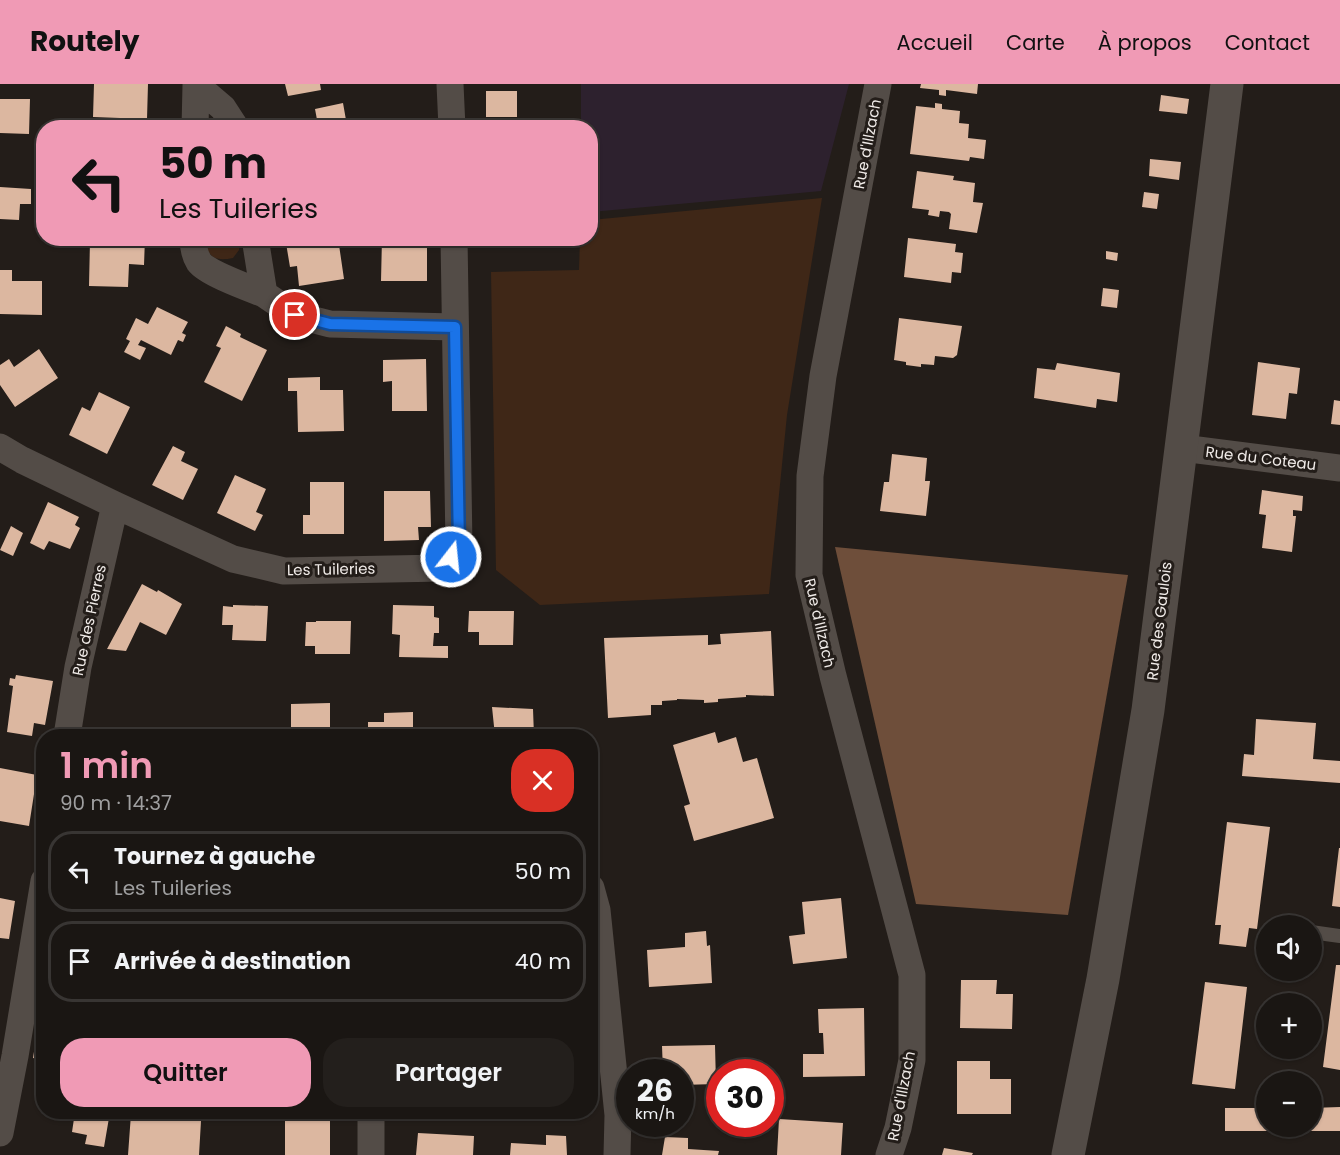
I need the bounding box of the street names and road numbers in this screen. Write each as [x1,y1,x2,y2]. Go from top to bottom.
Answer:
street label: Rue d'Illzach [848,97,886,191]
street label: Rue du Coteau [1204,441,1318,475]
street label: Les Tuileries [287,558,376,580]
street label: Rue des Gaulois [1141,560,1177,682]
street label: Rue des Pierres [67,562,111,678]
street label: Rue d'Illzach [800,576,840,670]
street label: Rue d'Illzach [882,1049,920,1143]

